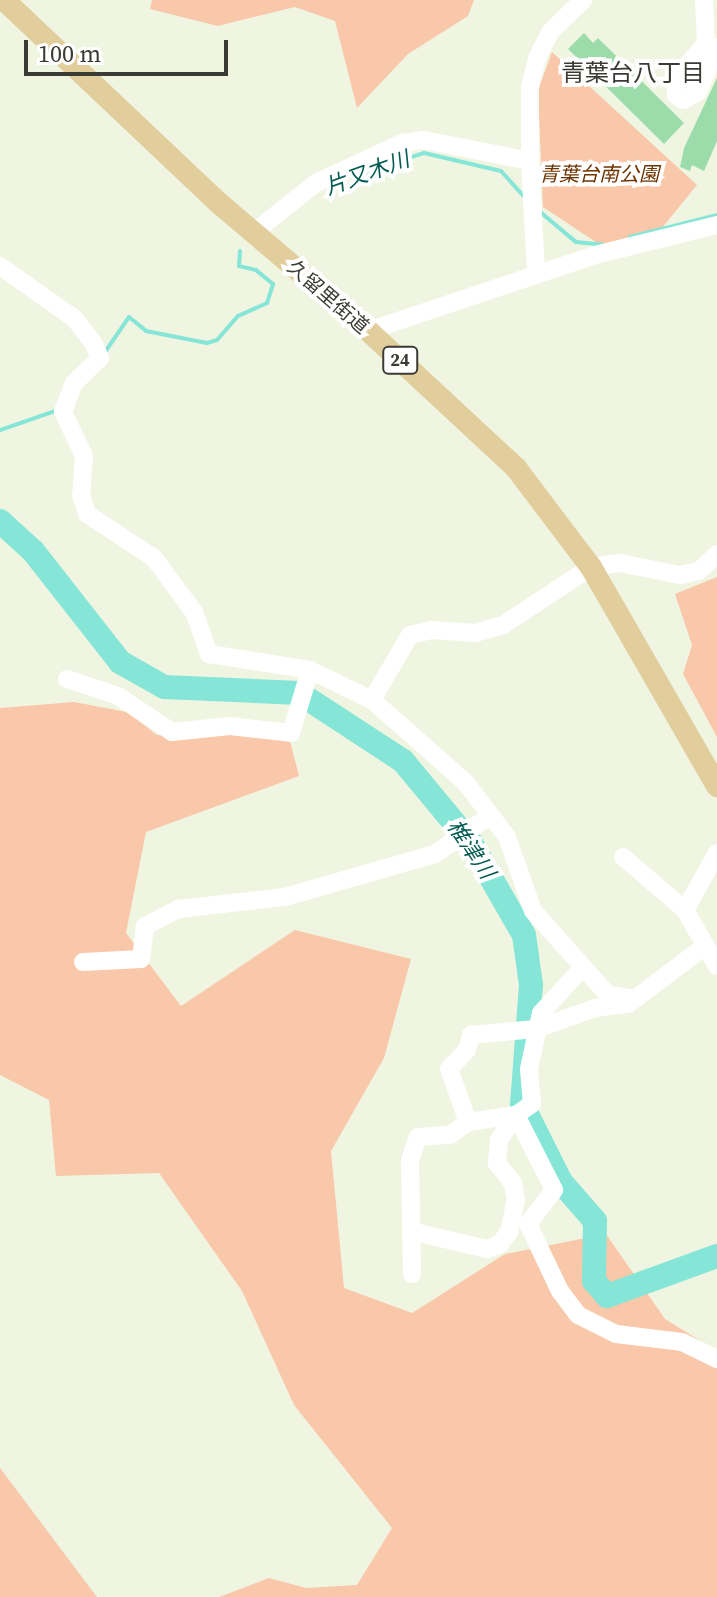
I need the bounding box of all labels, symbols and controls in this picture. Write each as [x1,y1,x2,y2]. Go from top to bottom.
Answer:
scale bar [28,24,232,74]
text: 100 m [38,37,101,70]
district label: 青葉台八丁目 [561,59,705,87]
water label: 片又木川 [321,146,413,200]
park label: 青葉台南公園 [539,162,659,186]
street label: 久留里街道 [282,255,374,339]
road number: 24 [382,346,418,374]
water label: 椎津川 [442,814,500,884]

